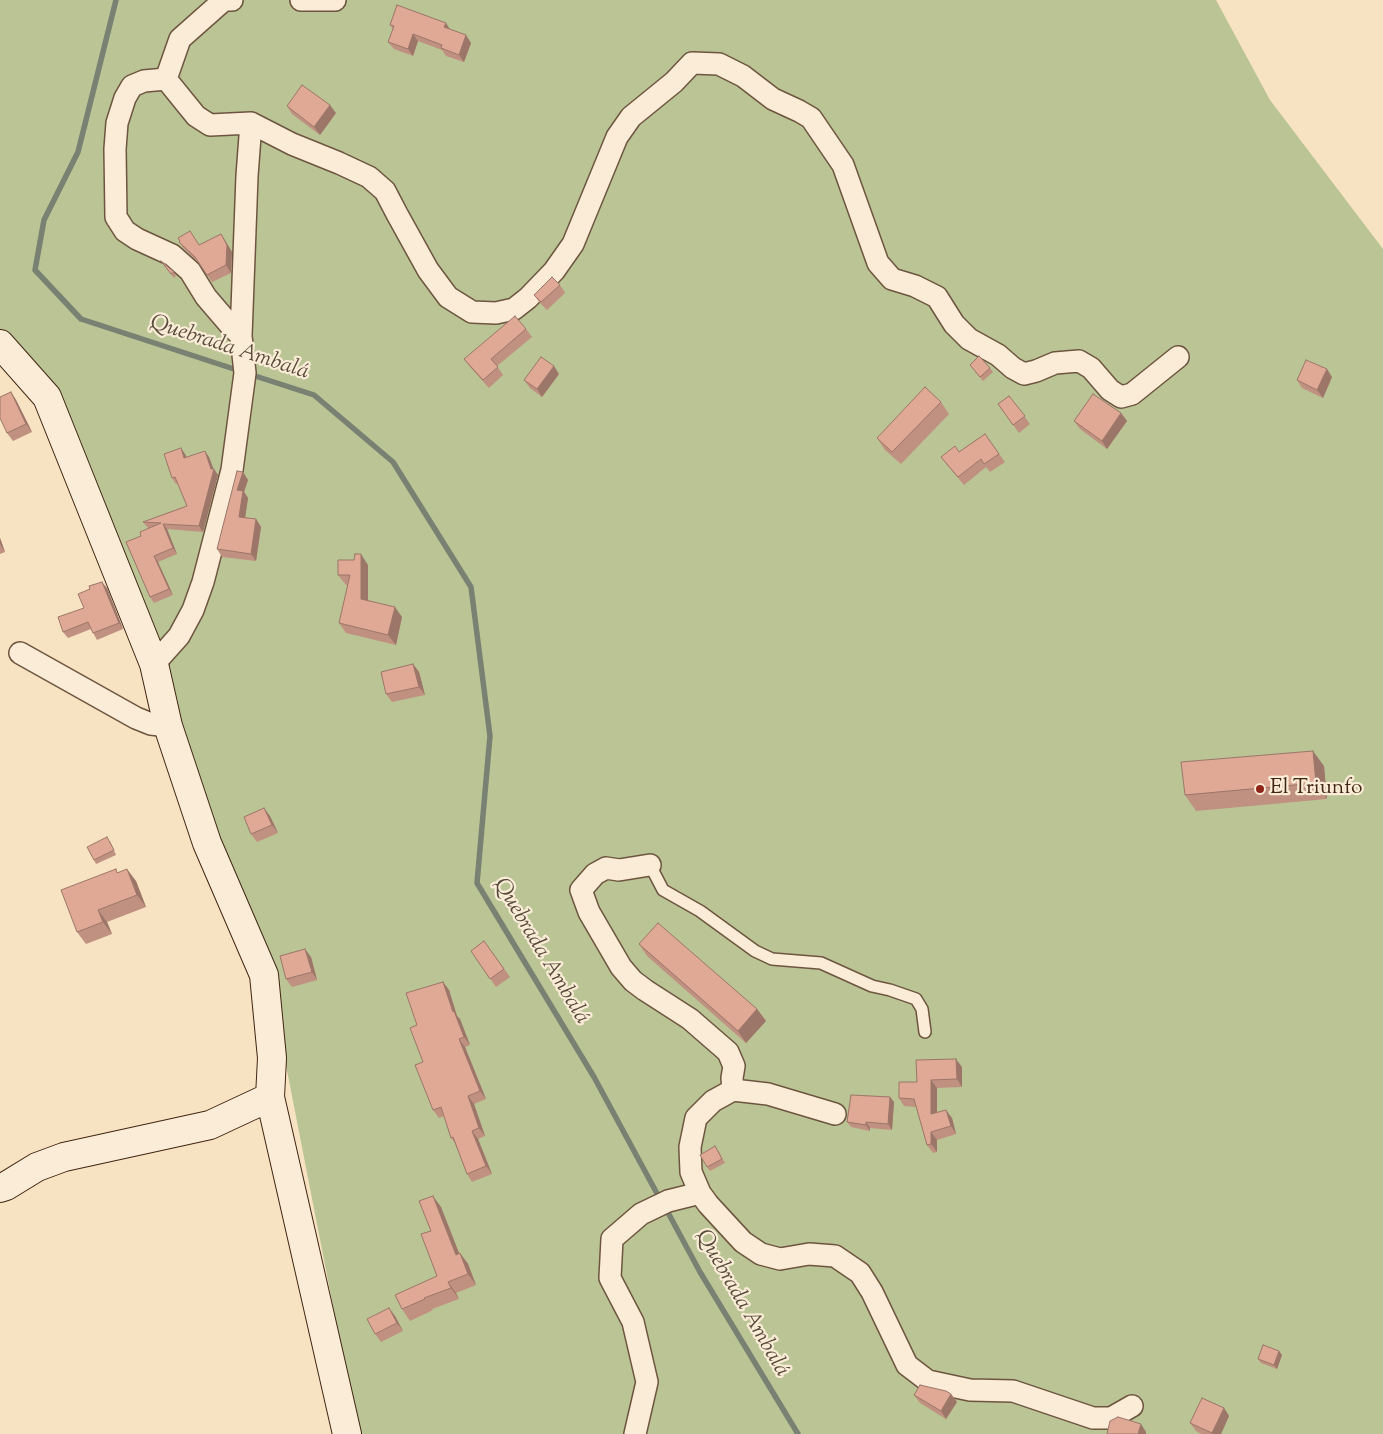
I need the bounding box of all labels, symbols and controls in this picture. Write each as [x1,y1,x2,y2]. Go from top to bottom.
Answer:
water label: Quebrada Ambalá [146,311,312,387]
place label: El Triunfo [1270,776,1362,802]
marker: El Triunfo [1254,783,1266,795]
water label: Quebrada Ambalá [486,874,594,1030]
water label: Quebrada Ambalá [688,1226,794,1382]

